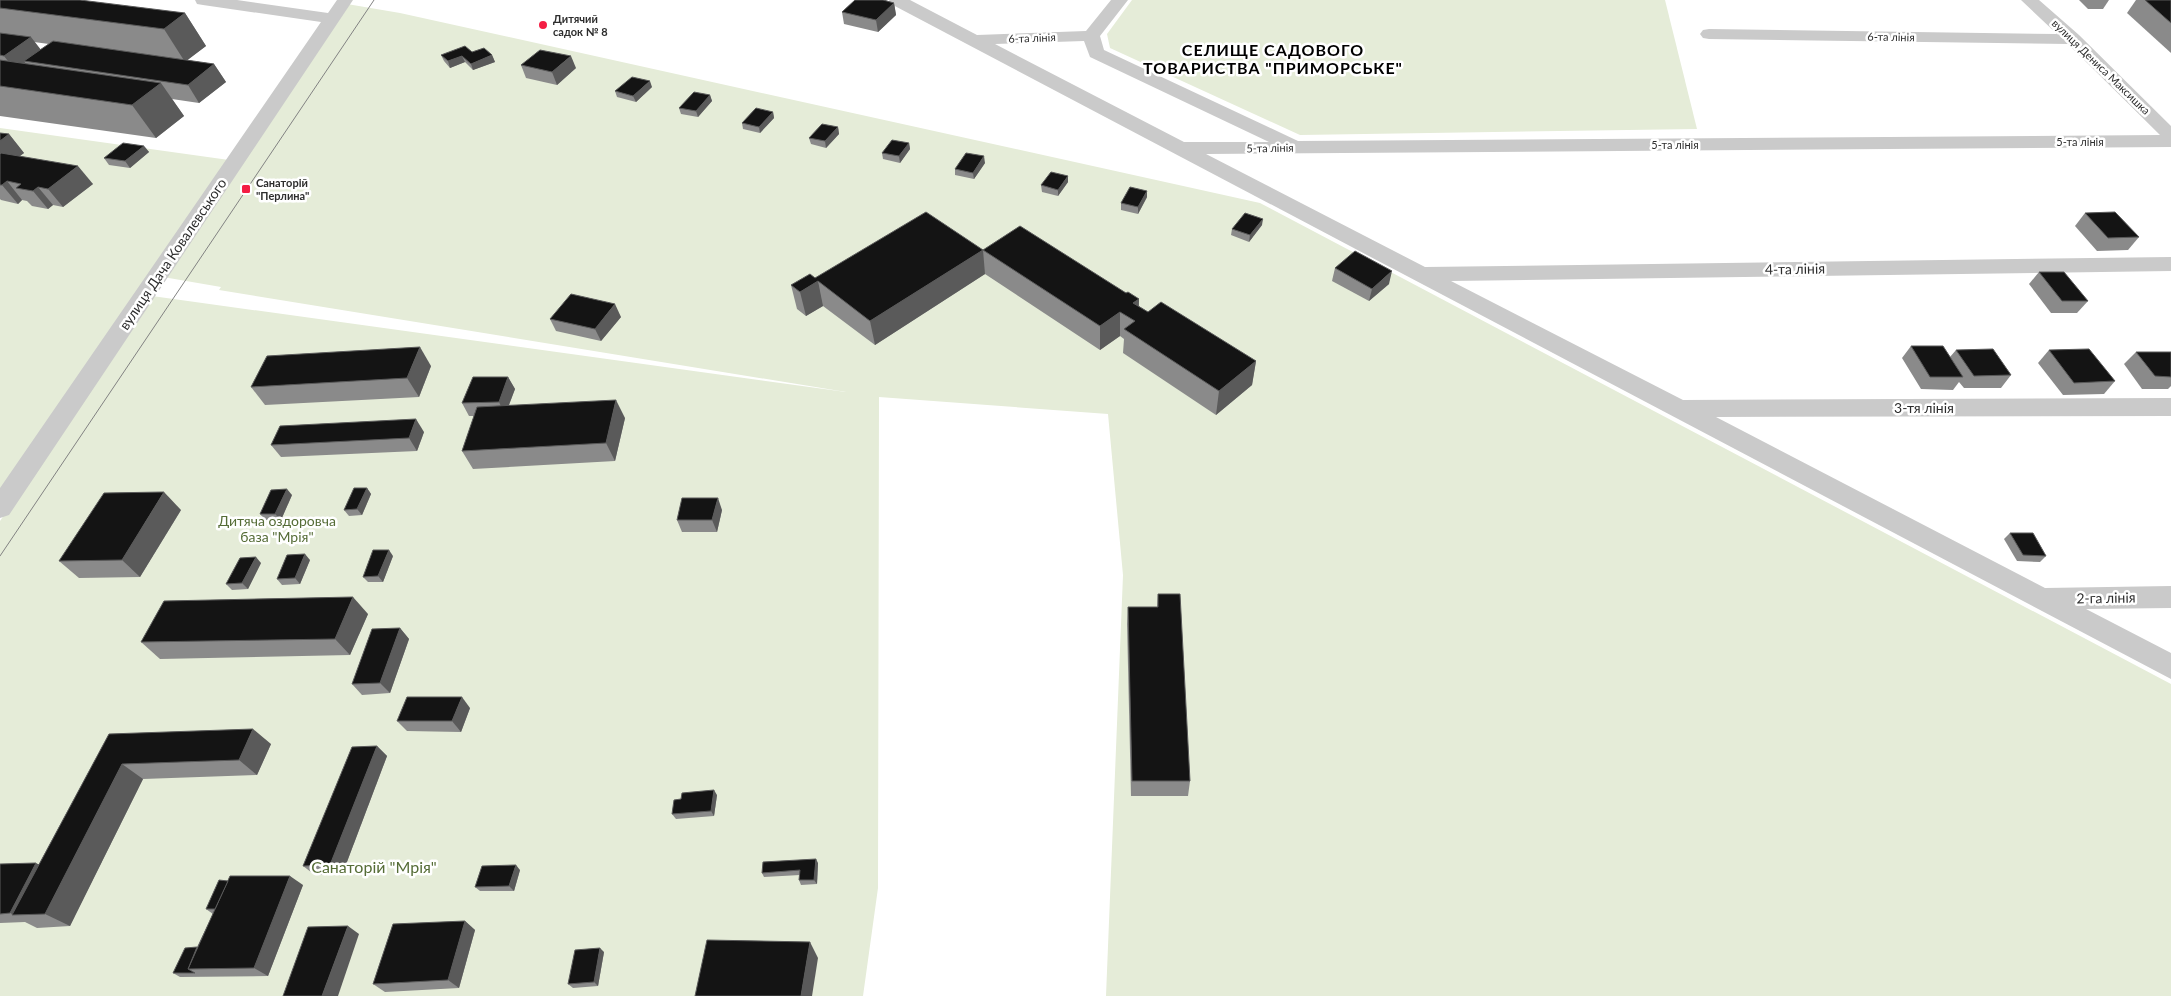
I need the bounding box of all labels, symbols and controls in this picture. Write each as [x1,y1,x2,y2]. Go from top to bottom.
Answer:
place label: Дитячий садок № 8 [553,12,608,38]
street label: вулиця Дениса Максишка [2050,16,2153,117]
marker: Дитячий садок № 8 [537,19,549,31]
street label: 6-та лінія [1008,30,1056,45]
street label: 6-та лінія [1867,30,1915,43]
district label: СЕЛИЩЕ САДОВОГО ТОВАРИСТВА "ПРИМОРСЬКЕ" [1143,40,1403,77]
street label: 5-та лінія [2056,135,2104,148]
street label: 5-та лінія [1651,138,1699,151]
street label: 5-та лінія [1246,141,1294,154]
street label: вулиця Дача Ковалевського [115,175,230,333]
place label: Санаторій "Перлина" [256,176,309,202]
marker: Санаторій "Перлина" [240,183,252,195]
street label: 4-та лінія [1765,259,1825,278]
street label: 3-тя лінія [1894,399,1954,416]
park label: Дитяча оздоровча база "Мрія" [218,512,336,545]
street label: 2-га лінія [2076,588,2136,607]
park label: Санаторій "Мрія" [311,857,437,876]

